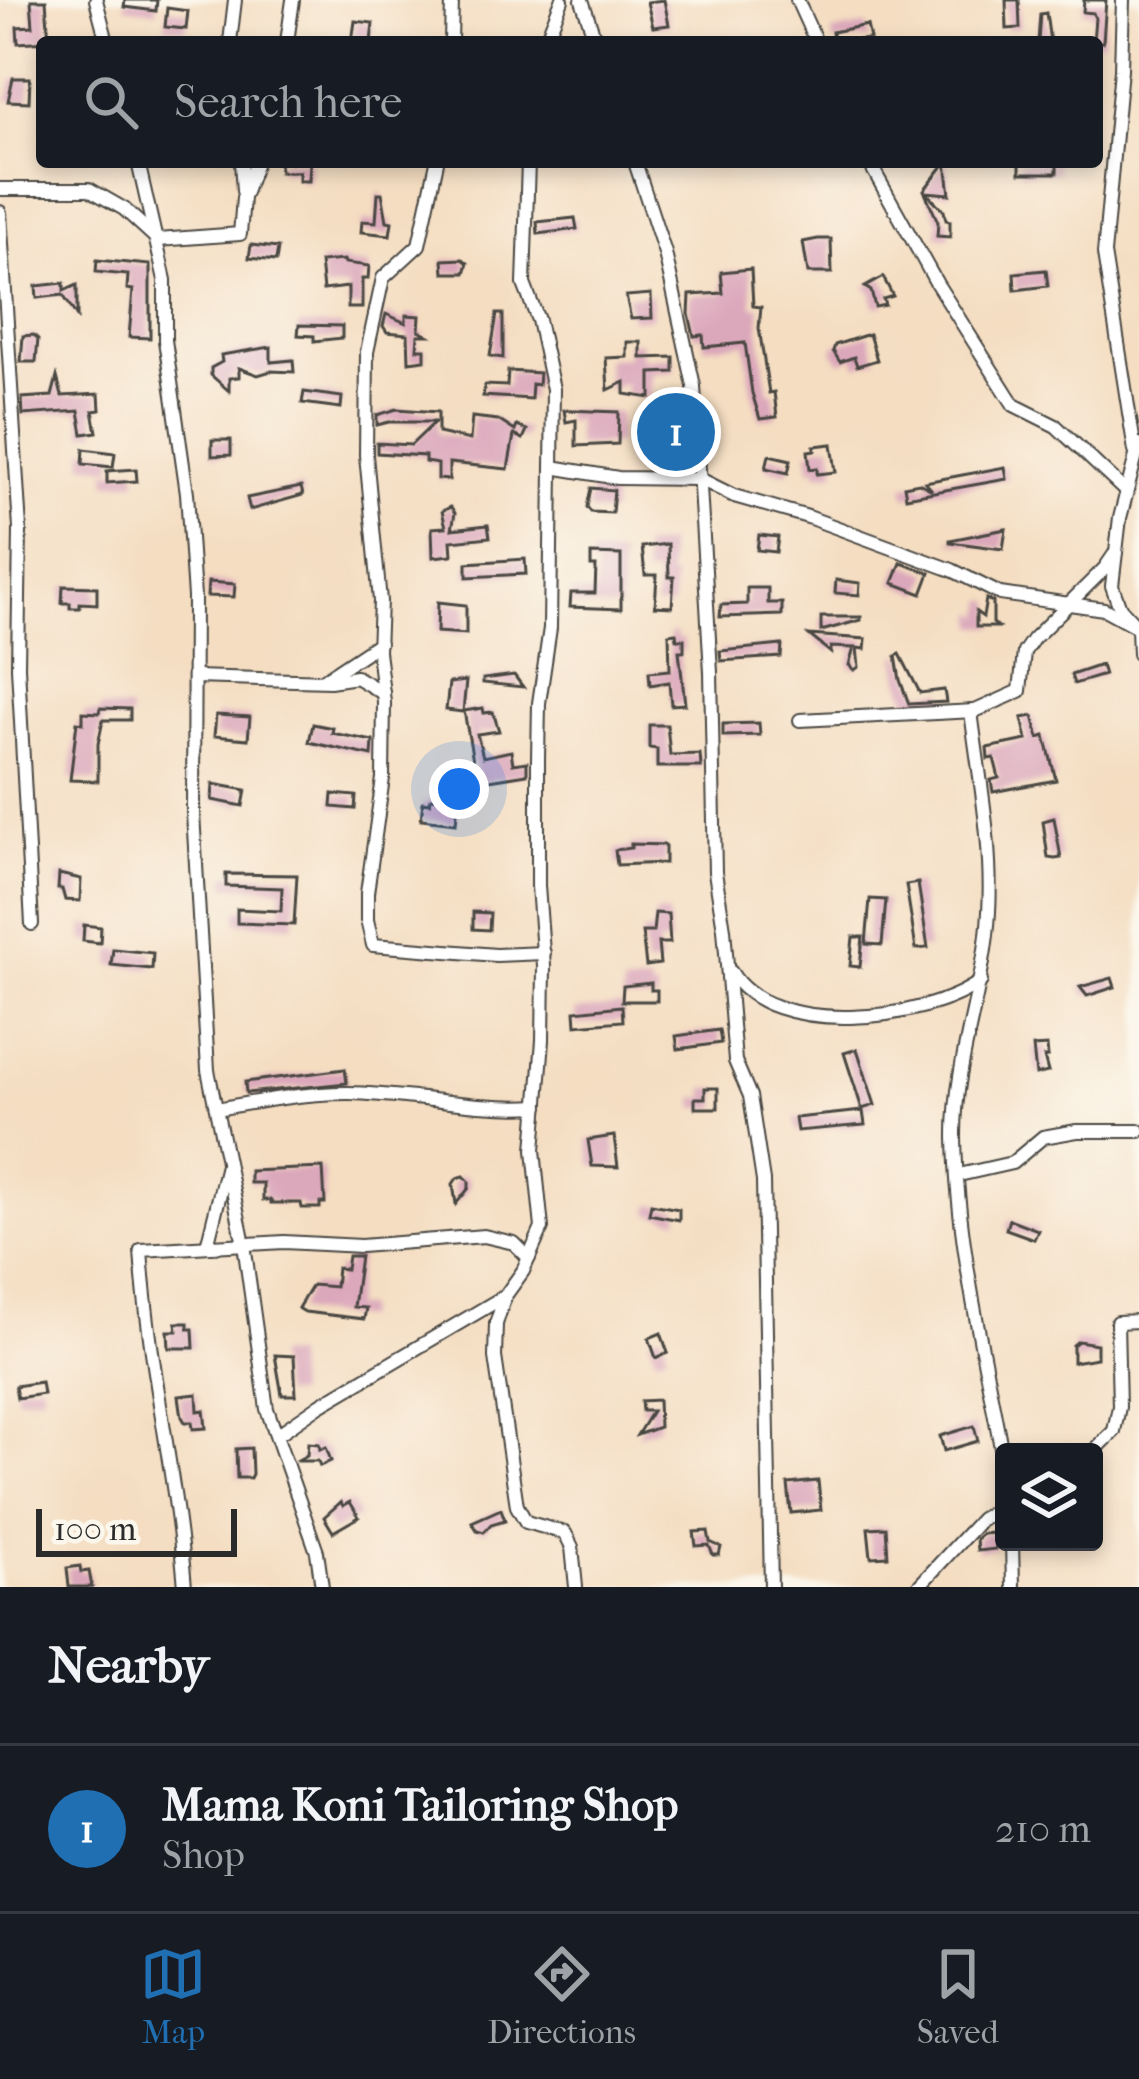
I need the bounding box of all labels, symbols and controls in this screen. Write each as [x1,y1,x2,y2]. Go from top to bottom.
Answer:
search box [36,36,1103,168]
icon: search [78,69,144,135]
text: Search here [174,76,402,129]
pin: 1 [637,387,715,477]
your location [429,759,489,819]
map controls [995,1443,1103,1551]
button: layers [995,1443,1103,1551]
scale bar [36,1503,237,1556]
text: 100 m [54,1510,137,1549]
text: Nearby [48,1635,209,1695]
text: Mama Koni Tailoring Shop [162,1779,678,1832]
text: 1 [80,1806,94,1852]
text: 210 m [995,1806,1091,1852]
text: Shop [162,1832,245,1878]
tab: Map [140,1941,206,2052]
tab: Directions [487,1941,636,2052]
tab: Saved [917,1941,999,2052]

